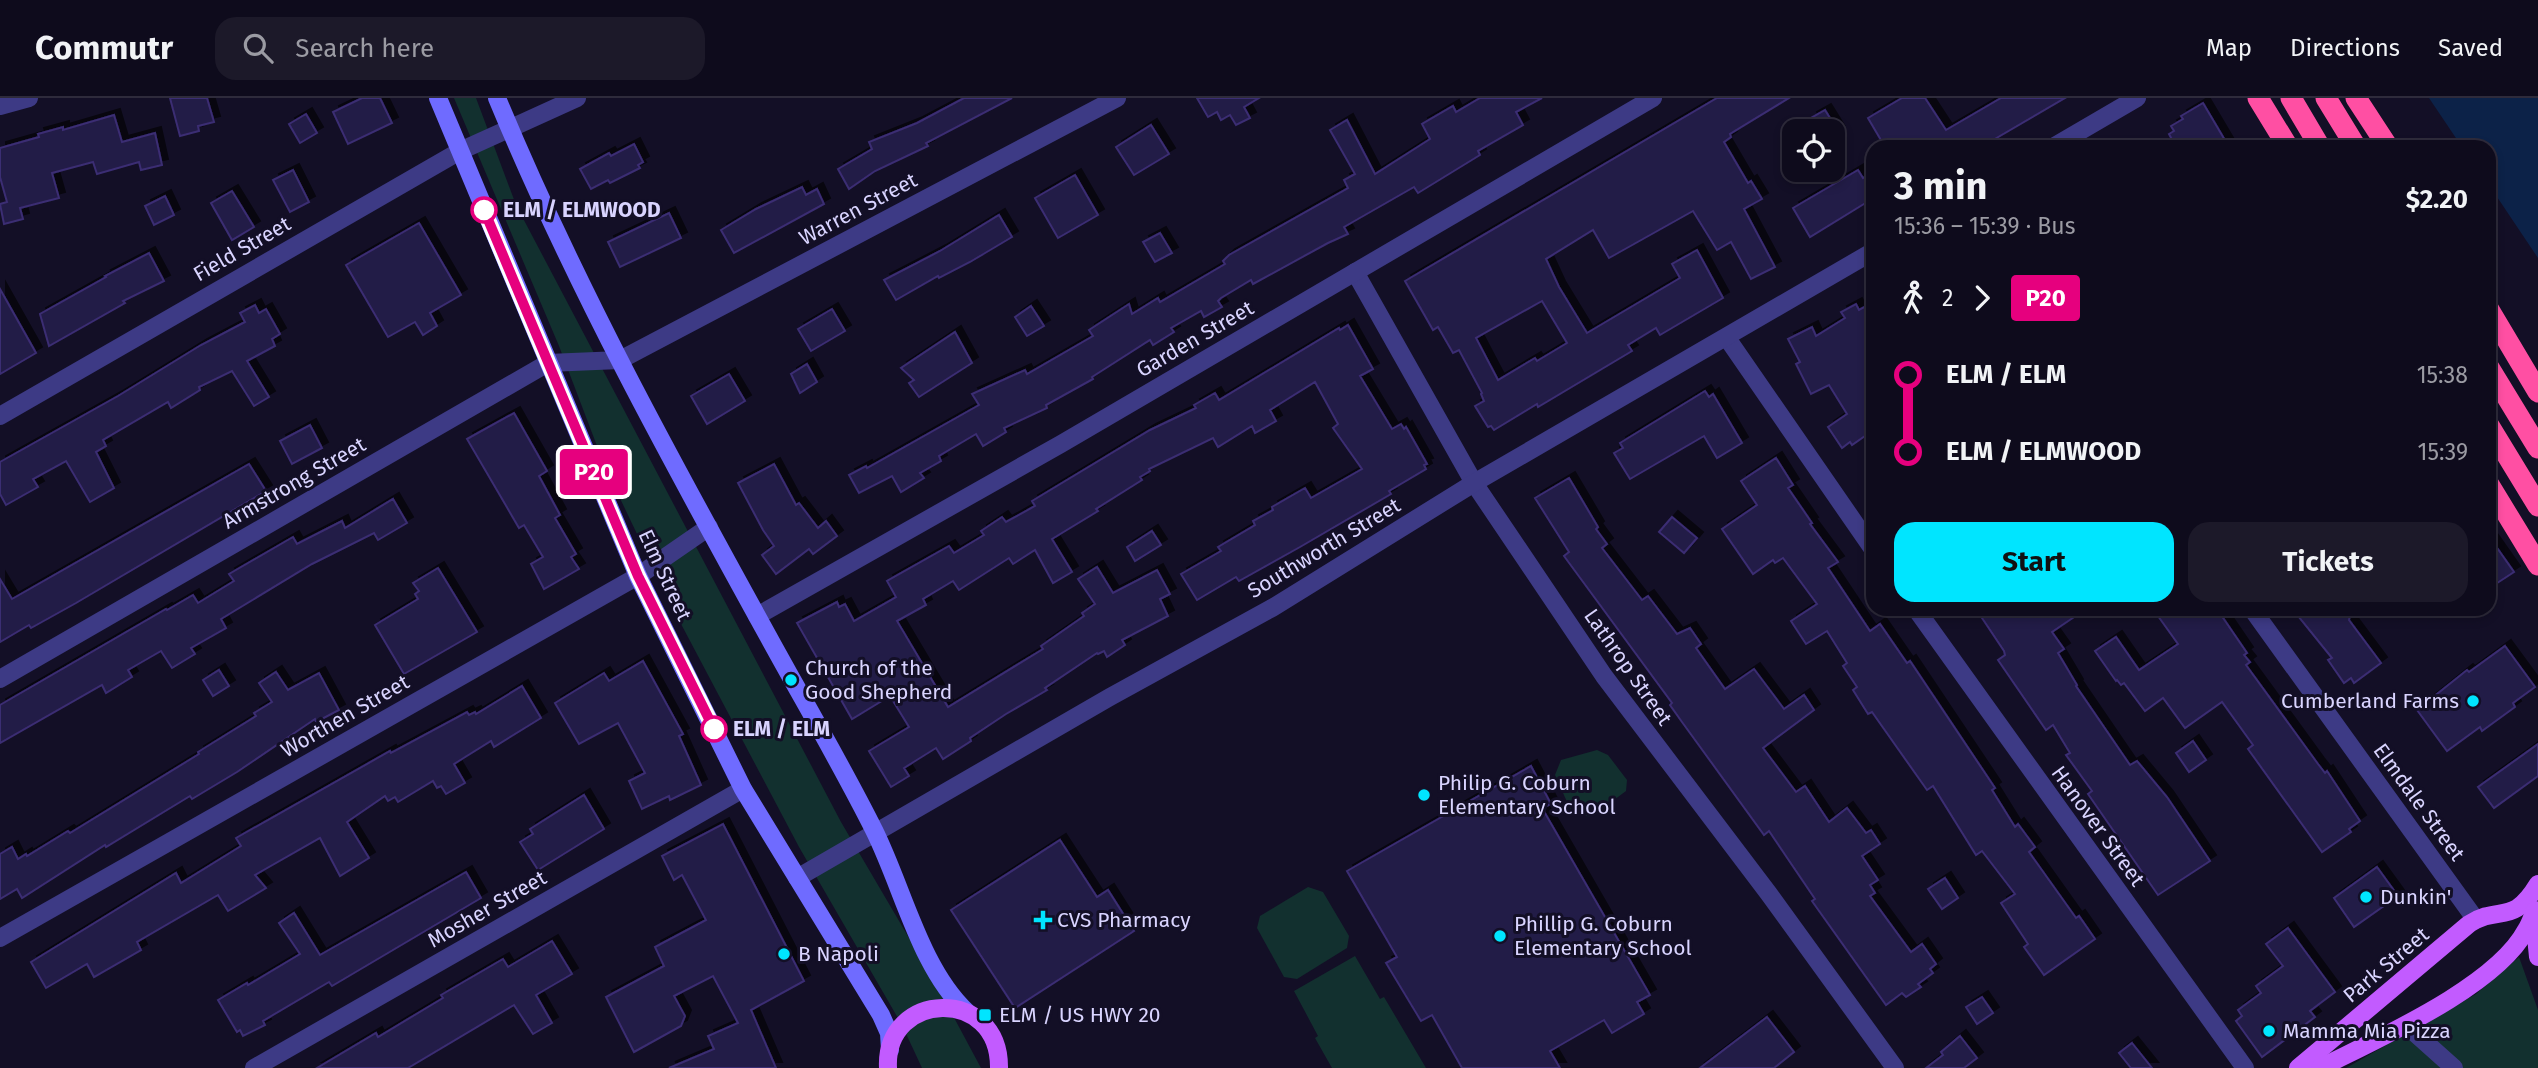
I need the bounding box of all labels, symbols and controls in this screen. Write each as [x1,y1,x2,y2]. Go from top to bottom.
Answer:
search box [215,17,705,80]
text: Commutr [35,28,173,68]
icon: search [239,29,277,67]
text: Search here [295,33,434,64]
text: Map [2206,34,2252,62]
text: Directions [2290,34,2400,62]
text: Saved [2438,34,2503,62]
map controls [1782,119,1845,182]
button: locate [1782,119,1845,182]
text: 3 min [1894,163,1988,209]
street label: Warren Street [794,167,922,251]
text: $2.20 [2406,184,2468,215]
marker: ELM / ELMWOOD [471,197,497,223]
place label: ELM / ELMWOOD [503,197,661,223]
street label: Field Street [189,211,296,287]
text: 15:36 – 15:39 · Bus [1894,212,2075,240]
icon: walk [1894,279,1932,317]
icon: forward [1963,279,2001,317]
text: 2 [1942,284,1953,312]
text: P20 [2025,284,2066,312]
street label: Garden Street [1132,295,1259,383]
text: ELM / ELM [1946,359,2066,390]
text: 15:38 [2417,361,2468,389]
street label: Armstrong Street [218,431,371,535]
text: ELM / ELMWOOD [1946,436,2141,467]
text: 15:39 [2418,438,2468,466]
line badge: P20 [554,449,634,495]
text: P20 [574,458,614,486]
street label: Southworth Street [1243,492,1405,604]
button: Start [1894,522,2174,602]
button: Tickets [2188,522,2468,602]
street label: Elm Street [633,525,698,625]
street label: Lathrop Street [1578,604,1678,731]
place label: Church of the Good Shepherd [805,655,952,705]
street label: Worthen Street [276,669,414,763]
marker: Church of the Good Shepherd [783,672,799,688]
place label: Cumberland Farms [2281,688,2459,714]
marker: Cumberland Farms [2465,693,2481,709]
marker: ELM / ELM [701,716,727,742]
place label: ELM / ELM [733,716,830,742]
street label: Elmdale Street [2368,738,2471,866]
street label: Hanover Street [2046,761,2151,892]
place label: Philip G. Coburn Elementary School [1438,770,1616,820]
marker: Philip G. Coburn Elementary School [1416,787,1432,803]
street label: Mosher Street [423,864,551,953]
place label: Dunkin' [2380,884,2451,910]
marker: Dunkin' [2358,889,2374,905]
place label: CVS Pharmacy [1057,907,1191,933]
place label: Phillip G. Coburn Elementary School [1514,911,1692,961]
marker: CVS Pharmacy [1035,912,1051,928]
street label: Park Street [2338,921,2434,1008]
marker: Phillip G. Coburn Elementary School [1492,928,1508,944]
place label: B Napoli [798,941,879,967]
marker: B Napoli [776,946,792,962]
place label: ELM / US HWY 20 [999,1002,1161,1028]
marker: ELM / US HWY 20 [977,1007,993,1023]
place label: Mamma Mia Pizza [2283,1018,2451,1044]
marker: Mamma Mia Pizza [2261,1023,2277,1039]

